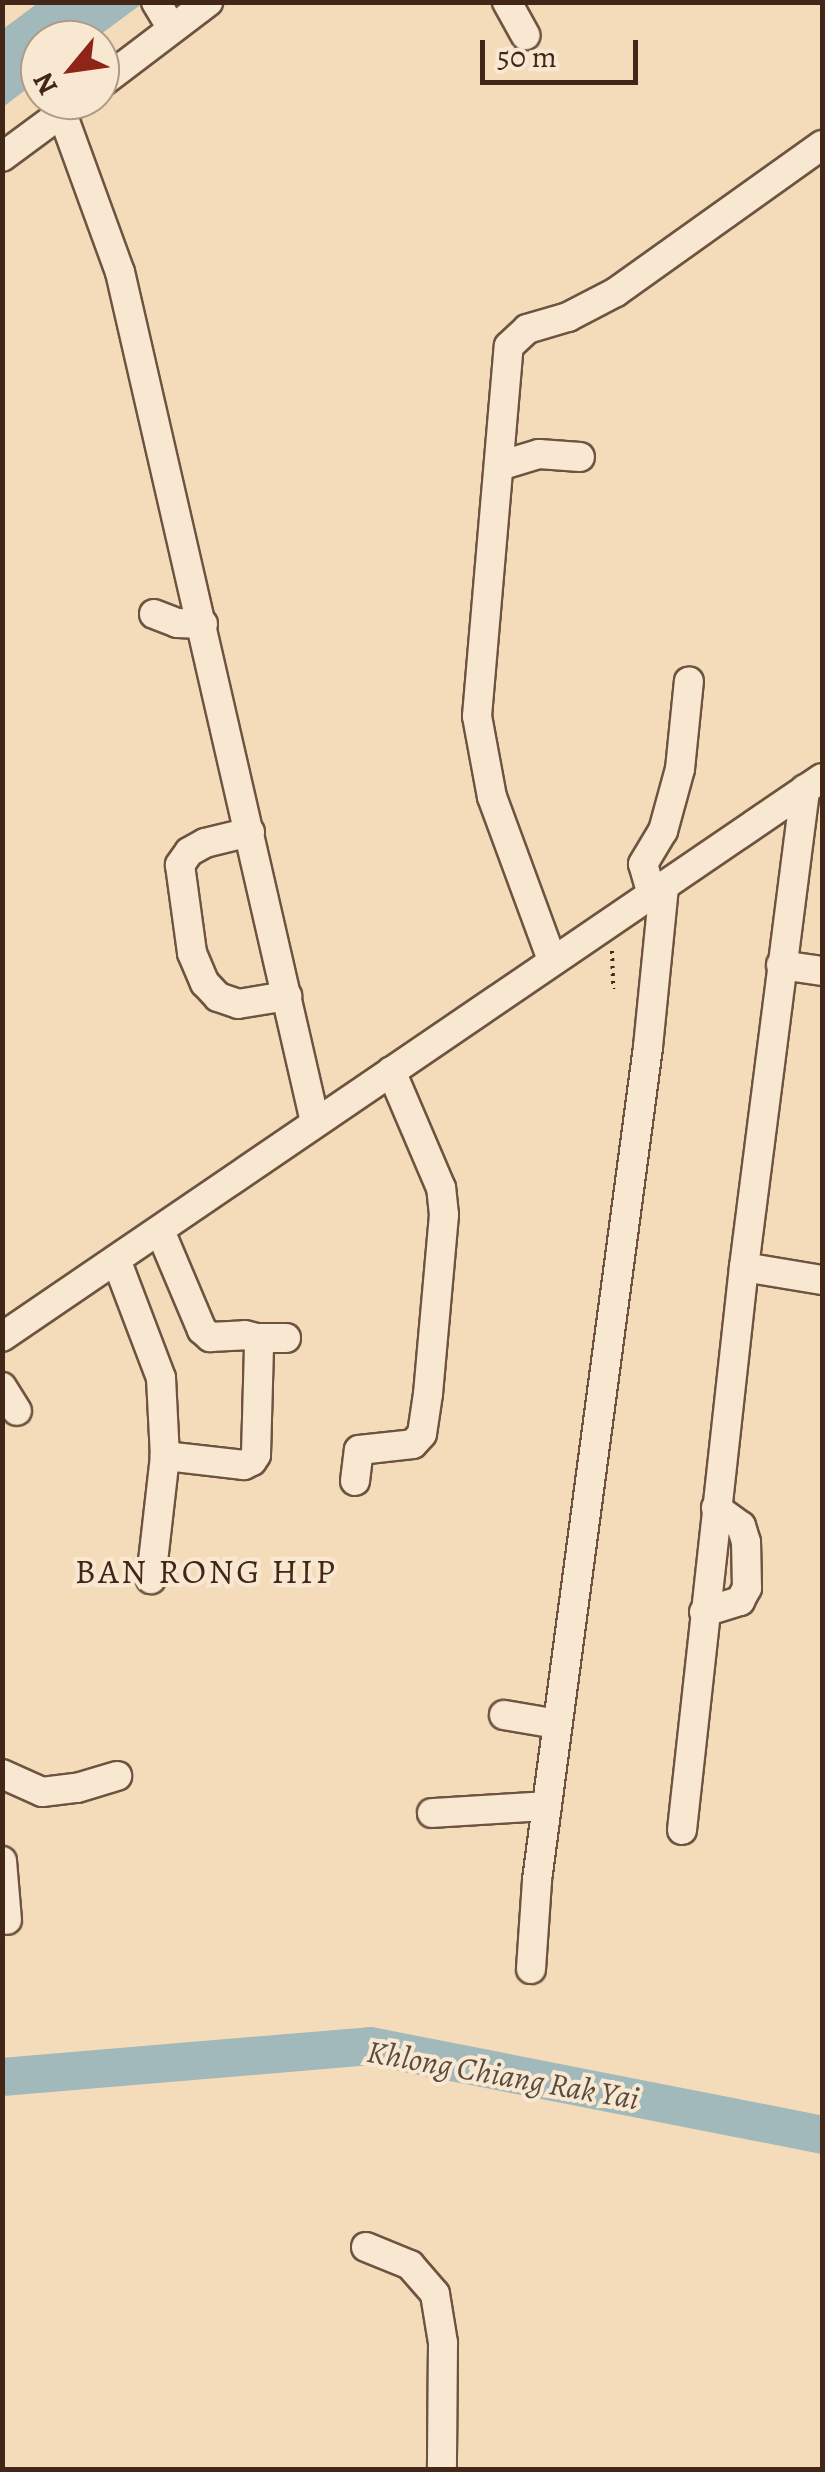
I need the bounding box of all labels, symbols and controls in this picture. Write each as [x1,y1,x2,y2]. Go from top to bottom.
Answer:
north arrow [20,20,120,120]
scale bar [485,20,642,82]
text: 50 m [497,37,557,77]
text: N [24,65,67,102]
district label: BAN RONG HIP [75,1550,337,1592]
water label: Khlong Chiang Rak Yai [364,2032,642,2118]

